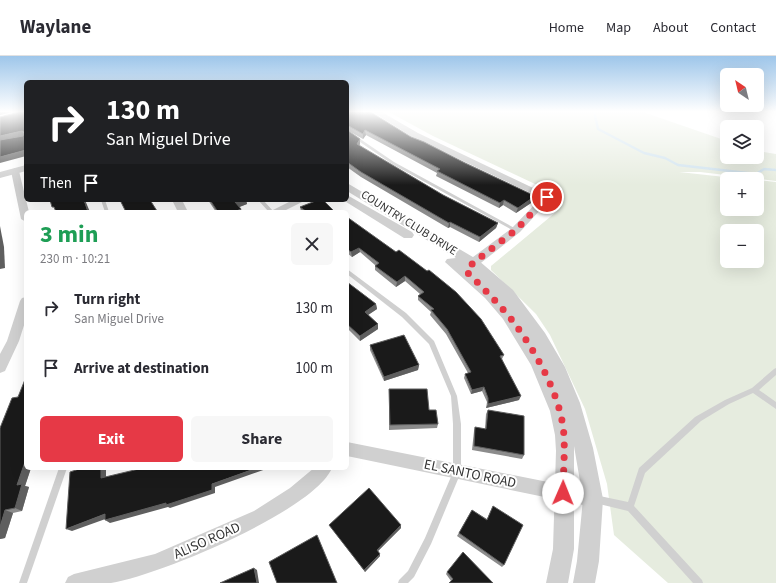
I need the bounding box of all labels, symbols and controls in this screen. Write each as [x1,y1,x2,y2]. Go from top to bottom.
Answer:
text: Waylane [20,14,91,41]
text: Home [549,18,584,38]
text: Map [606,18,631,38]
text: About [653,18,688,38]
text: Contact [710,18,756,38]
north arrow [720,68,764,112]
map controls [720,68,764,268]
text: 130 m [106,90,180,130]
icon: right [40,96,92,148]
button: layers [720,120,764,164]
text: San Miguel Drive [106,127,231,152]
icon: arrive [80,172,102,194]
button: + [720,172,764,216]
text: Then [40,173,72,194]
pin [530,180,564,214]
street label: COUNTRY CLUB DRIVE [358,186,460,260]
icon: arrive [536,186,558,208]
text: 3 min [40,217,98,252]
button: close [291,223,333,265]
button: − [720,224,764,268]
text: 230 m · 10:21 [40,250,110,268]
text: Turn right [74,289,140,310]
icon: right [40,297,62,319]
text: 130 m [295,298,333,319]
text: San Miguel Drive [74,310,164,328]
icon: arrive [40,357,62,379]
text: Arrive at destination [74,358,209,379]
text: 100 m [295,358,333,379]
button: Exit [40,416,183,462]
button: Share [191,416,333,462]
street label: EL SANTO ROAD [422,454,518,494]
position arrow [542,472,584,514]
street label: ALISO ROAD [171,517,243,565]

